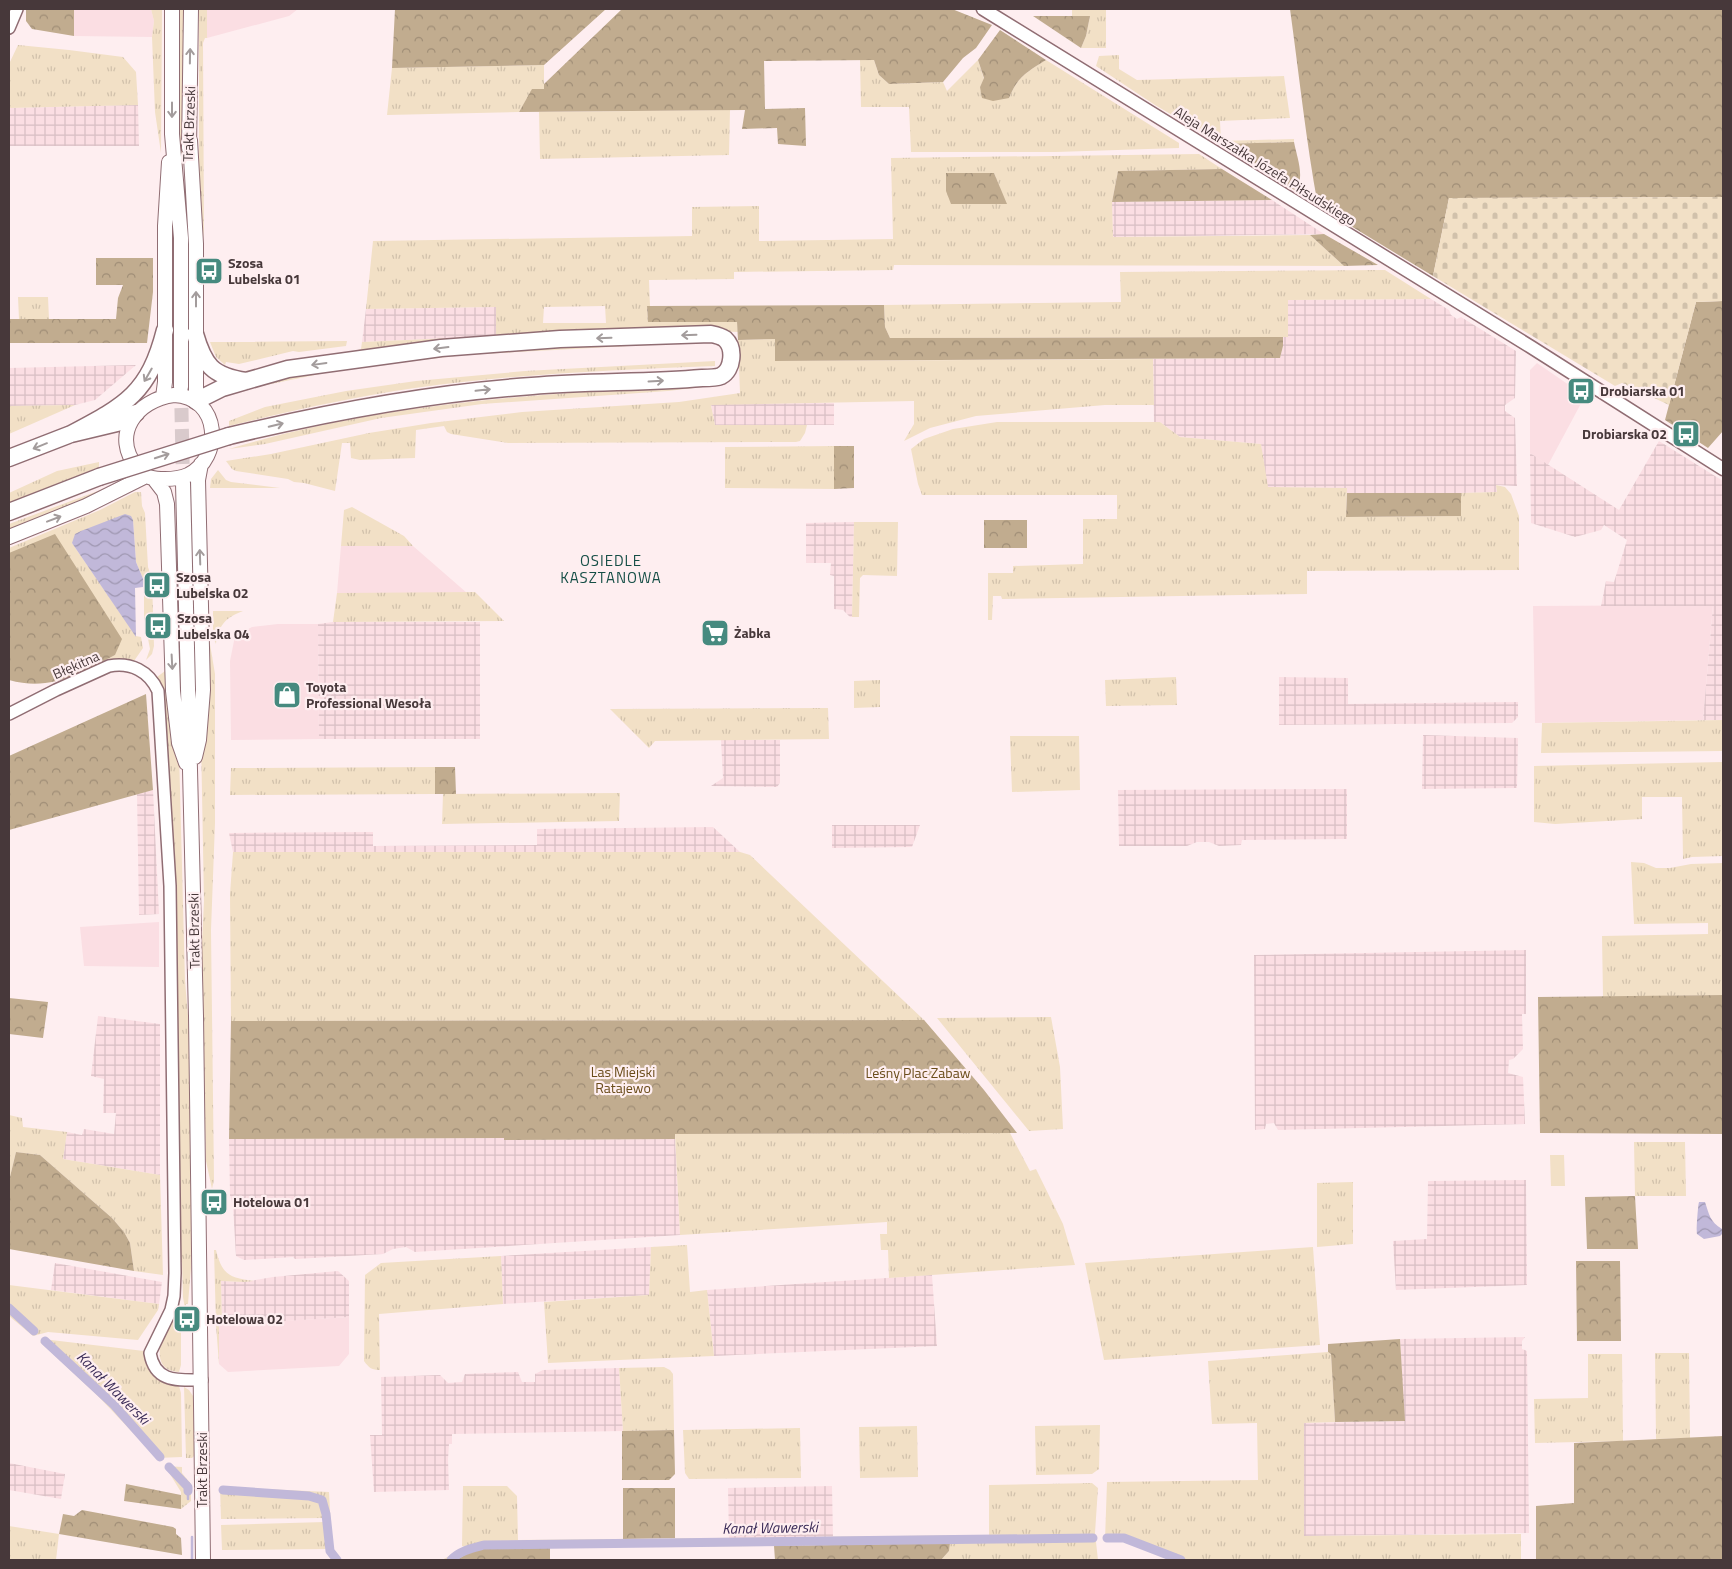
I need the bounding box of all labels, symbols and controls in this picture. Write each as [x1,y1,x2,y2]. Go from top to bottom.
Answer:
one-way arrow [185,49,195,65]
street label: Trakt Brzeski [177,86,200,162]
street label: Aleja Marszałka Józefa Piłsudskiego [1170,101,1360,230]
one-way arrow [167,102,177,118]
place label: Szosa Lubelska 01 [228,252,301,289]
bus stop icon: Szosa Lubelska 01 [194,256,224,286]
one-way arrow [191,292,201,308]
one-way arrow [681,330,697,339]
one-way arrow [596,333,612,342]
one-way arrow [434,343,450,353]
one-way arrow [312,360,328,370]
one-way arrow [143,368,153,383]
one-way arrow [647,376,663,386]
bus stop icon: Drobiarska 01 [1566,376,1596,406]
place label: Drobiarska 01 [1600,380,1685,401]
one-way arrow [475,385,491,395]
bus stop icon: Drobiarska 02 [1671,419,1701,449]
one-way arrow [267,420,283,429]
place label: Drobiarska 02 [1582,423,1667,444]
one-way arrow [33,441,48,451]
one-way arrow [154,451,170,461]
one-way arrow [46,513,61,523]
one-way arrow [195,549,205,565]
district label: OSIEDLE KASZTANOWA [560,549,662,589]
place label: Szosa Lubelska 02 [176,566,249,603]
bus stop icon: Szosa Lubelska 02 [142,570,172,600]
place label: Szosa Lubelska 04 [177,607,250,644]
bus stop icon: Szosa Lubelska 04 [143,611,173,641]
supermarket icon: Żabka [700,618,730,648]
place label: Żabka [734,622,771,643]
street label: Błękitna [49,645,103,684]
one-way arrow [167,654,176,670]
place label: Toyota Professional Wesoła [306,676,431,713]
shop icon: Toyota Professional Wesoła [272,680,302,710]
street label: Trakt Brzeski [182,893,205,969]
park label: Las Miejski Ratajewo [591,1061,655,1098]
park label: Leśny Plac Zabaw [866,1062,971,1083]
bus stop icon: Hotelowa 01 [199,1187,229,1217]
place label: Hotelowa 01 [233,1191,310,1212]
bus stop icon: Hotelowa 02 [172,1304,202,1334]
place label: Hotelowa 02 [206,1308,283,1329]
water label: Kanał Wawerski [71,1346,157,1431]
street label: Trakt Brzeski [191,1432,212,1508]
water label: Kanał Wawerski [722,1515,820,1540]

